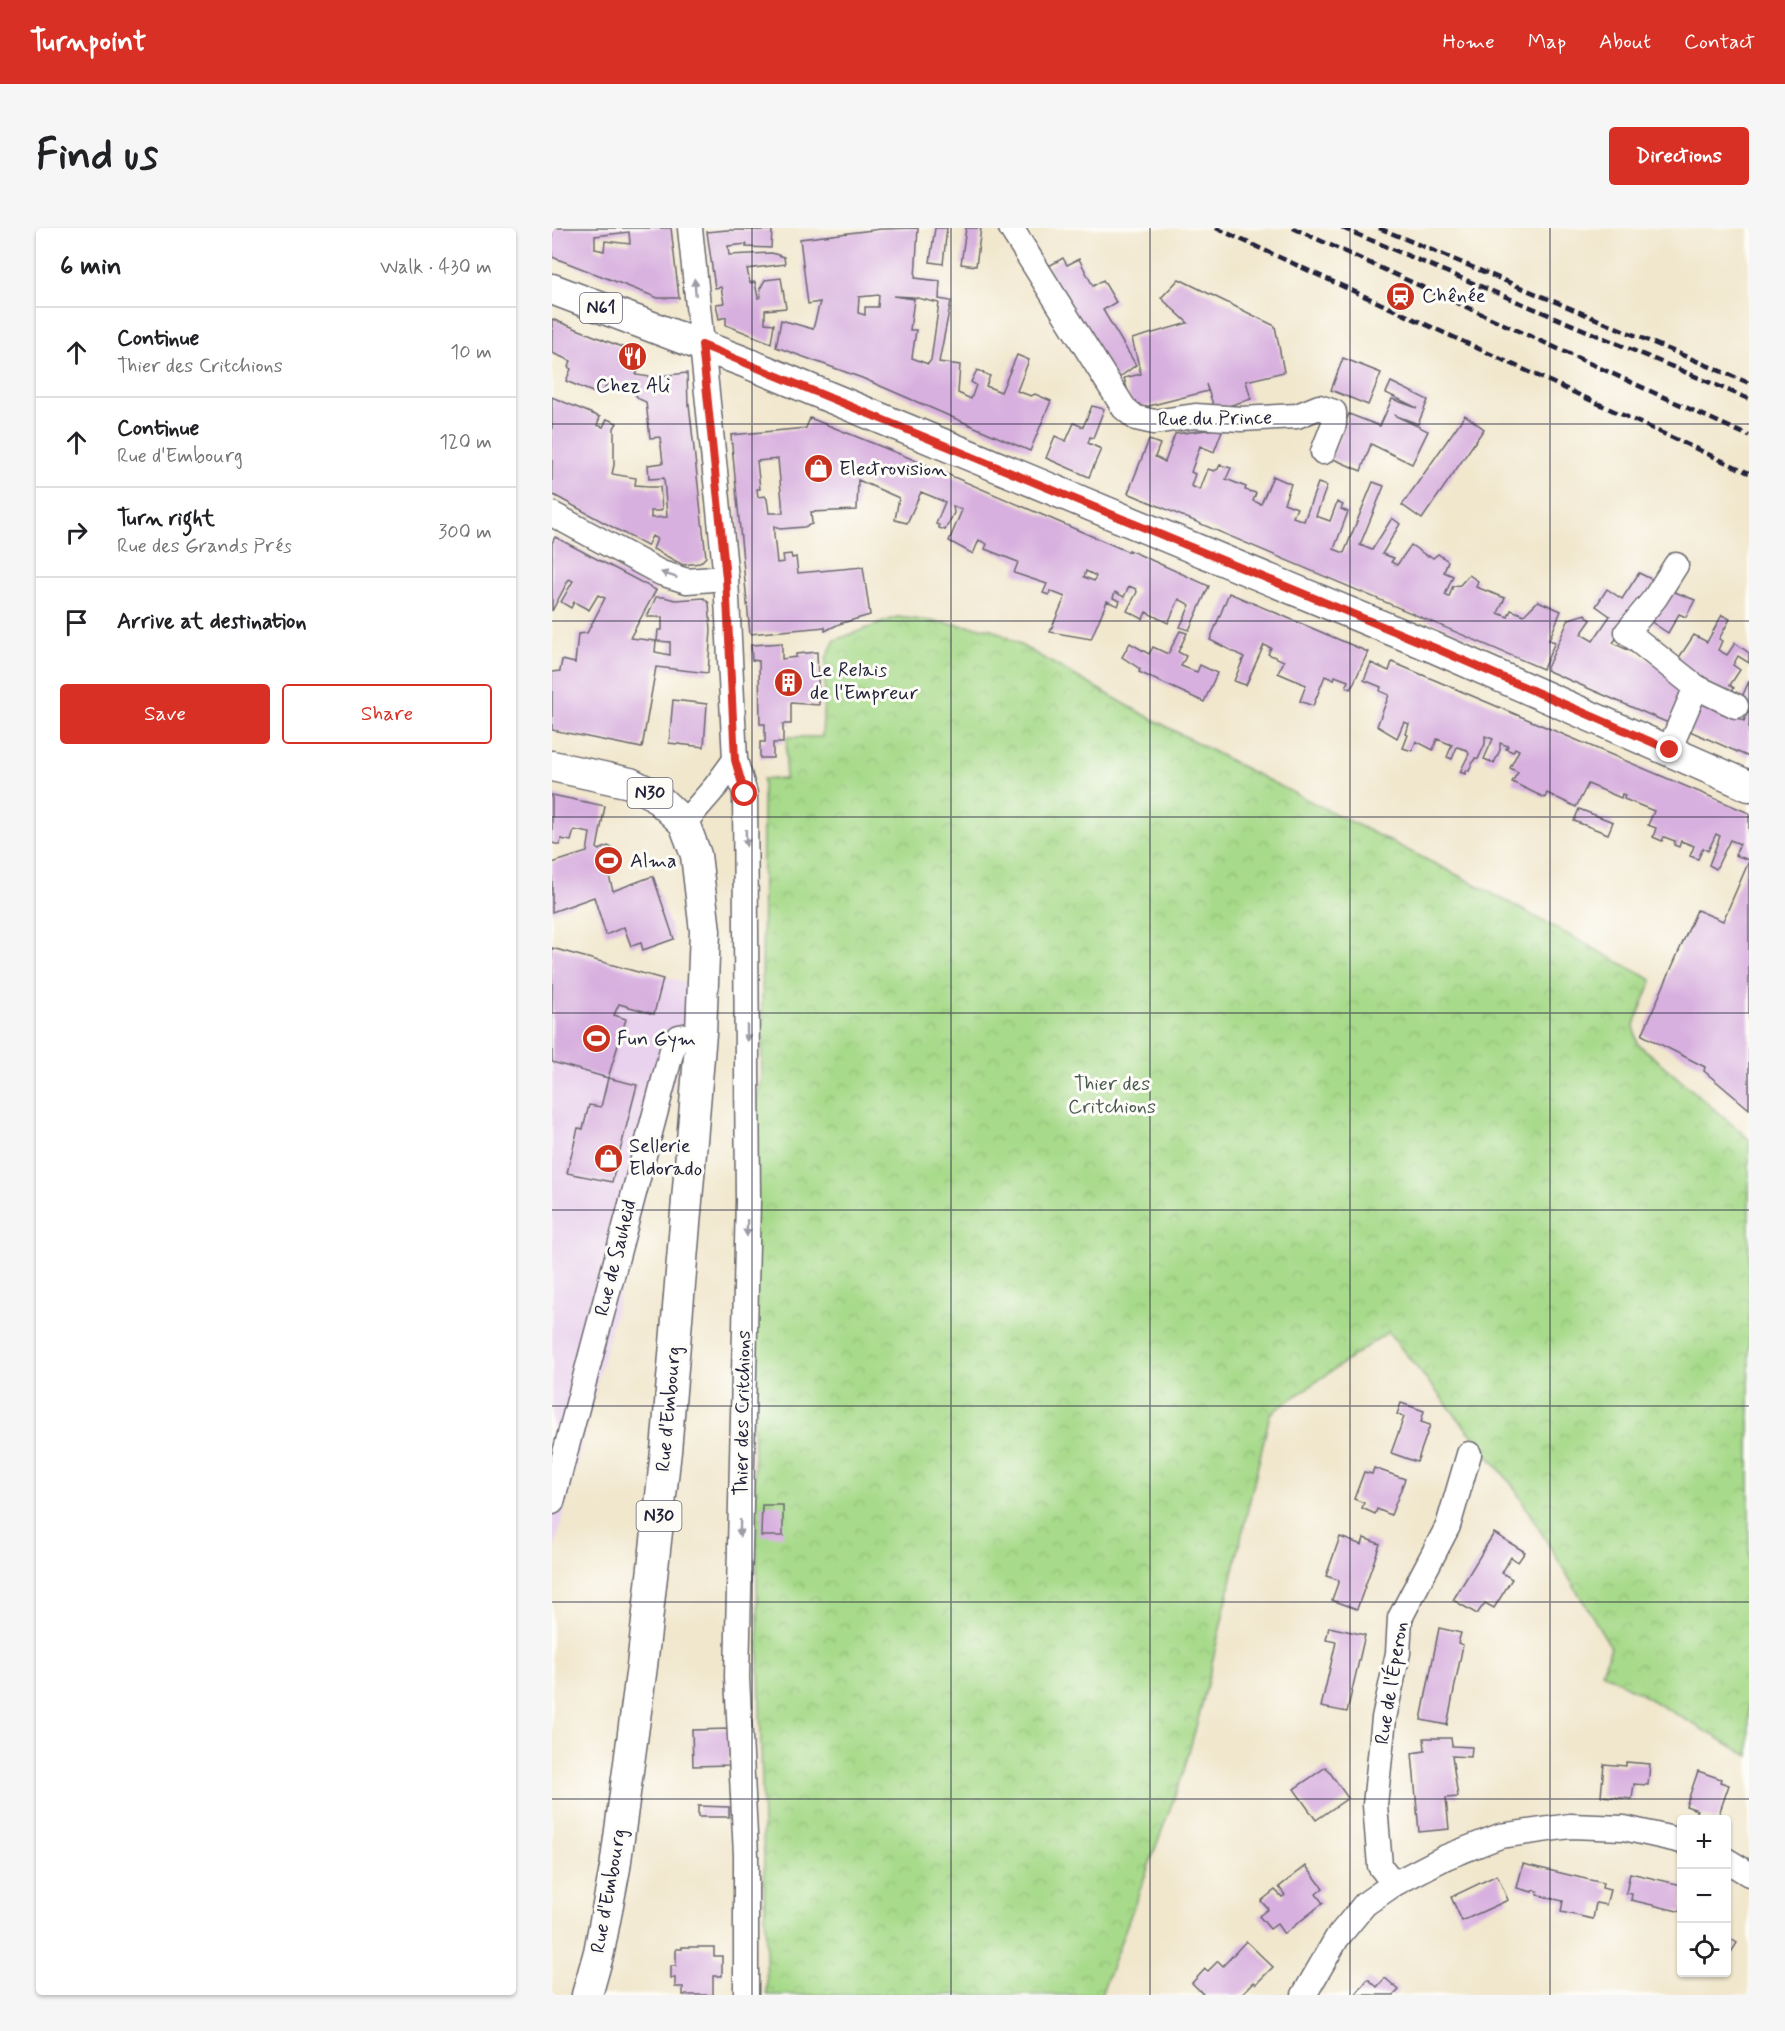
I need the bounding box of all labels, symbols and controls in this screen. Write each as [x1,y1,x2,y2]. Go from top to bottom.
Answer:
text: Turnpoint [30,24,146,61]
text: Home [1443,28,1495,56]
text: Map [1528,28,1566,56]
text: About [1599,28,1651,56]
text: Contact [1684,28,1755,56]
button: Directions [1609,127,1749,185]
text: Find us [36,129,158,184]
text: 6 min [60,250,122,284]
text: Walk · 430 m [380,254,492,281]
one-way arrow [690,277,700,296]
station icon: Chênée [1385,280,1417,312]
place label: Chênée [1422,283,1486,310]
road number: N61 [580,293,622,323]
text: Continue [117,325,199,353]
icon: ahead [60,336,93,369]
text: 10 m [450,339,492,366]
restaurant icon: Chez Ali [617,340,649,372]
text: Thier des Critchions [117,353,283,380]
place label: Chez Ali [596,373,670,400]
street label: Rue du Prince [1158,405,1272,433]
text: Continue [117,415,199,443]
icon: ahead [60,426,93,459]
text: 120 m [439,429,492,456]
text: Rue d'Embourg [117,443,243,470]
shop icon: Electrovision [802,453,834,485]
place label: Electrovision [839,456,947,483]
text: Turn right [117,505,215,533]
icon: right [60,516,93,549]
text: 300 m [438,519,492,546]
text: Rue des Grands Prés [117,533,292,560]
one-way arrow [660,570,678,579]
icon: arrive [60,606,93,639]
text: Arrive at destination [117,608,307,636]
place label: Le Relais de l'Empreur [810,657,918,707]
building icon: Le Relais de l'Empreur [773,666,805,698]
button: Save [60,684,270,744]
button: Share [282,684,492,744]
route end [1656,736,1682,762]
road number: N30 [628,778,672,808]
route start [731,780,757,806]
one-way arrow [741,828,751,847]
sports icon: Alma [593,845,625,877]
place label: Alma [630,848,677,875]
sports icon: Fun Gym [580,1023,612,1055]
one-way arrow [742,1023,752,1042]
place label: Fun Gym [617,1026,696,1053]
park label: Thier des Critchions [1068,1071,1156,1121]
place label: Sellerie Eldorado [629,1133,702,1183]
shop icon: Sellerie Eldorado [592,1142,624,1174]
street label: Rue de Sauheid [589,1197,643,1319]
one-way arrow [742,1218,752,1237]
street label: Thier des Critchions [728,1330,758,1496]
street label: Rue d'Embourg [650,1345,688,1473]
road number: N30 [636,1501,682,1531]
one-way arrow [735,1518,745,1537]
street label: Rue de l'Éperon [1369,1619,1415,1747]
map controls [1677,1815,1731,1977]
button: + [1677,1815,1731,1869]
street label: Rue d'Embourg [585,1827,633,1955]
button: − [1677,1869,1731,1923]
button: locate [1677,1923,1731,1977]

